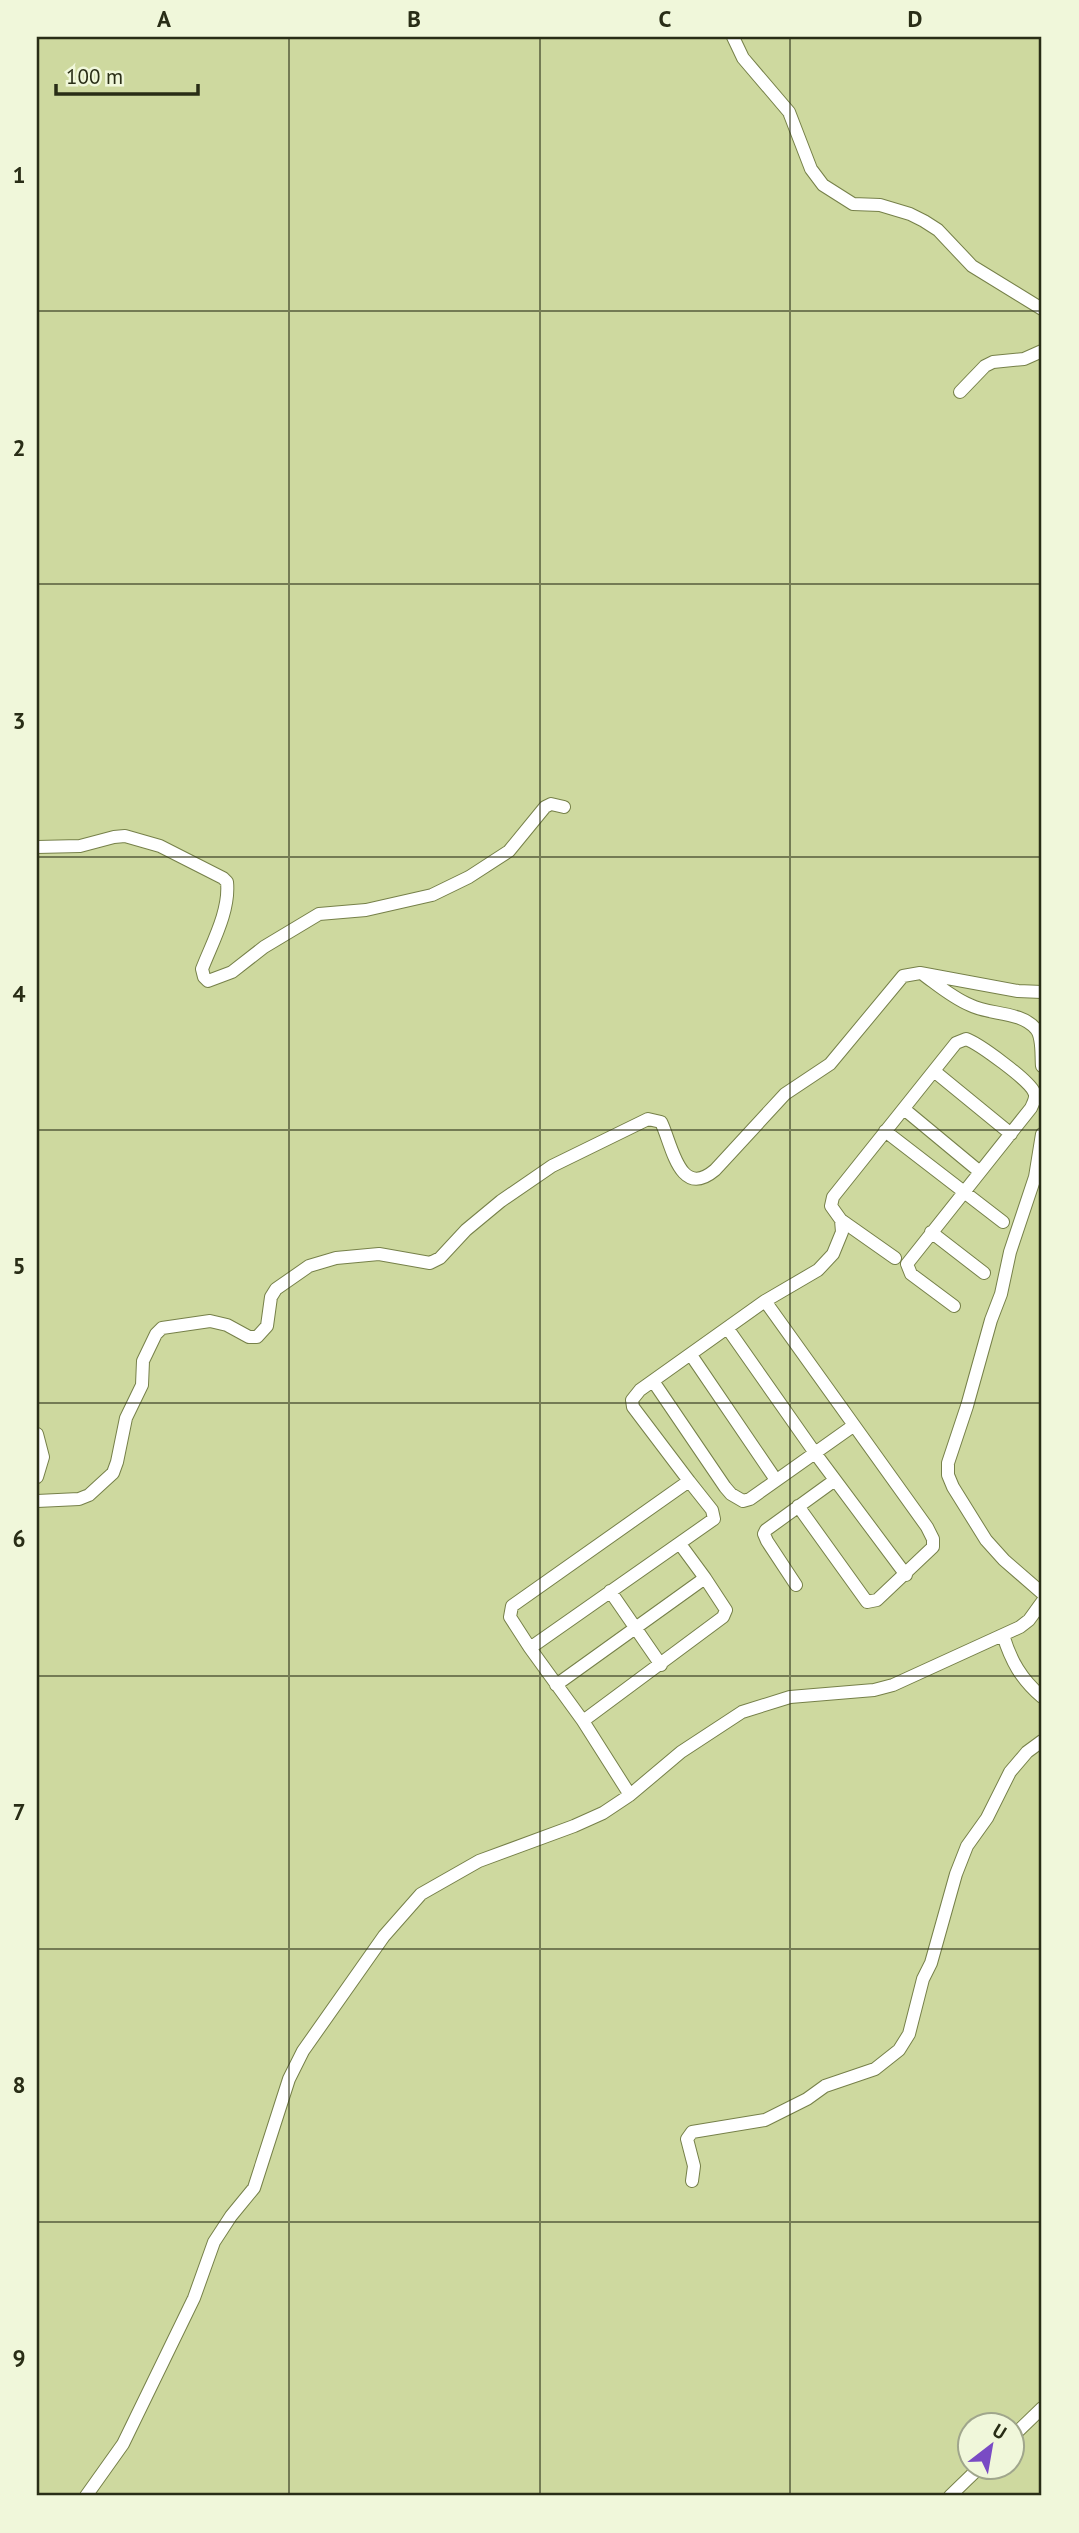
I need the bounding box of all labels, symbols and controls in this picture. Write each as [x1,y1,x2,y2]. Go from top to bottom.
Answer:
text: A [157,4,171,33]
text: B [407,4,421,33]
text: C [659,4,672,33]
text: D [908,4,922,33]
scale bar [56,52,198,96]
text: 100 m [66,63,123,90]
text: 1 [12,160,26,189]
text: 2 [12,433,26,462]
text: 3 [12,706,26,735]
text: 4 [12,979,26,1008]
text: 5 [12,1251,26,1280]
text: 6 [12,1524,26,1553]
text: 7 [12,1797,26,1826]
text: 8 [12,2070,26,2099]
text: 9 [12,2343,26,2372]
north arrow [956,2410,1026,2480]
text: U [988,2418,1011,2445]

